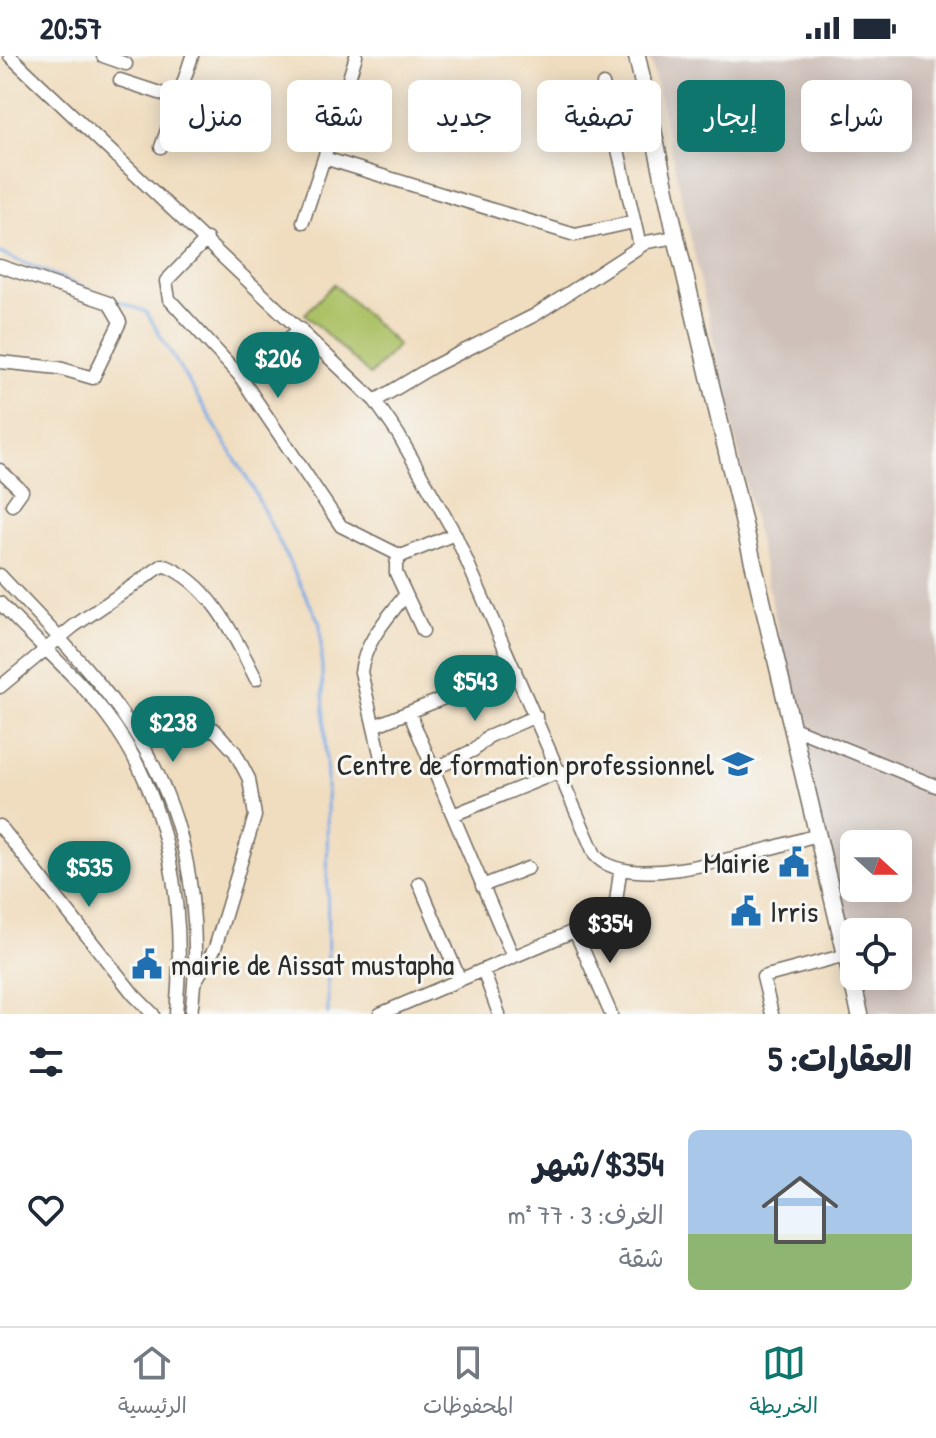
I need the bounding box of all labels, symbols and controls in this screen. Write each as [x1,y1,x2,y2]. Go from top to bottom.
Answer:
text: 20:57 [40,8,102,48]
chip: منزل [160,80,271,152]
chip: شقة [287,80,392,152]
chip: جديد [408,80,521,152]
chip: تصفية [537,80,661,152]
chip: إيجار [677,80,785,152]
chip: شراء [801,80,912,152]
pin: $206 [231,332,325,400]
text: $206 [254,340,302,375]
pin: $543 [428,655,522,723]
text: $543 [452,663,498,698]
pin: $238 [126,696,220,764]
text: $238 [149,704,197,739]
place label: Centre de formation professionnel [337,744,714,784]
school or university icon: Centre de formation professionnel [721,747,755,781]
north arrow [840,830,912,902]
map controls [840,830,912,990]
pin: $535 [42,841,136,909]
place label: Mairie [703,842,770,882]
public building icon: Mairie [777,845,811,879]
text: $535 [66,849,112,884]
place label: Irris [770,891,818,931]
public building icon: Irris [729,894,763,928]
pin: $354 [563,897,657,965]
text: $354 [587,905,633,940]
button: locate [840,918,912,990]
place label: mairie de Aissat mustapha [171,944,454,984]
public building icon: mairie de Aissat mustapha [130,947,164,981]
text: العقارات: 5 [768,1036,912,1082]
icon: filters [24,1040,68,1084]
text: $354/شهر [533,1141,664,1187]
icon: home [752,1162,848,1258]
icon: heart [24,1188,68,1232]
text: الغرف: 3 · 77 m² [508,1197,664,1232]
text: شقة [619,1240,664,1275]
tab: الرئيسية [118,1341,187,1425]
tab: المحفوظات [423,1341,514,1425]
tab: الخريطة [749,1341,818,1425]

